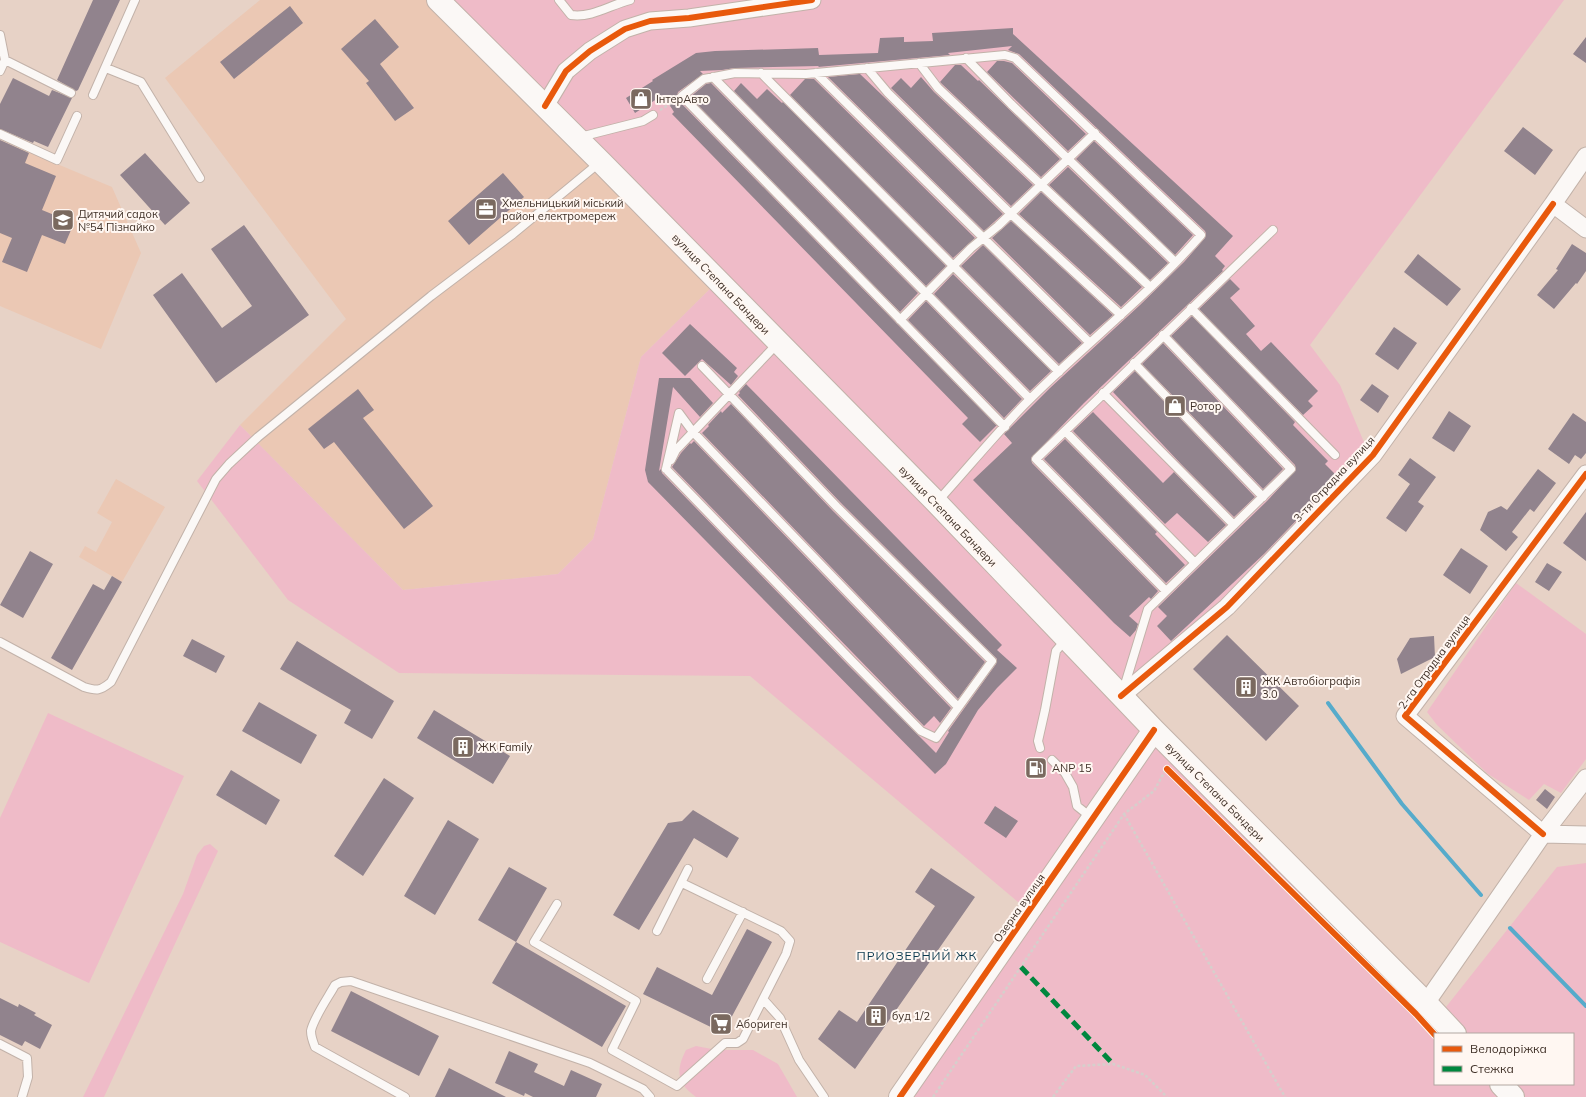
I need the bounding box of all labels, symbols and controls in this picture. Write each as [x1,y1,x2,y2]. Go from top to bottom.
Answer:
shop icon: ІнтерАвто [628,86,654,112]
place label: ІнтерАвто [656,92,709,106]
office icon: Хмельницький міський район електромереж [473,196,499,222]
place label: Хмельницький міський район електромереж [502,196,624,223]
school or university icon: Дитячий садок №54 Пізнайко [50,207,76,233]
place label: Дитячий садок №54 Пізнайко [78,207,158,234]
street label: вулиця Степана Бандери [669,231,773,337]
shop icon: Ротор [1162,393,1188,419]
place label: Ротор [1190,399,1222,413]
street label: 3-тя Отрадна вулиця [1291,433,1377,525]
street label: вулиця Степана Бандери [896,463,1000,569]
street label: 2-га Отрадна вулиця [1395,612,1473,712]
building icon: ЖК Автобіографія 3.0 [1233,674,1259,700]
place label: ЖК Автобіографія 3.0 [1262,674,1360,701]
building icon: ЖК Family [450,734,476,760]
street label: вулиця Степана Бандери [1162,739,1268,845]
place label: ЖК Family [478,740,533,754]
fuel station icon: ANP 15 [1023,755,1049,781]
place label: ANP 15 [1052,761,1092,775]
street label: Озерна вулиця [990,871,1048,945]
district label: ПРИОЗЕРНИЙ ЖК [856,948,978,963]
building icon: буд 1/2 [863,1003,889,1029]
place label: буд 1/2 [892,1009,930,1023]
supermarket icon: Абориген [708,1011,734,1037]
place label: Абориген [736,1017,787,1031]
legend [1434,1033,1574,1085]
text: Велодоріжка [1470,1041,1547,1056]
text: Стежка [1470,1061,1514,1076]

